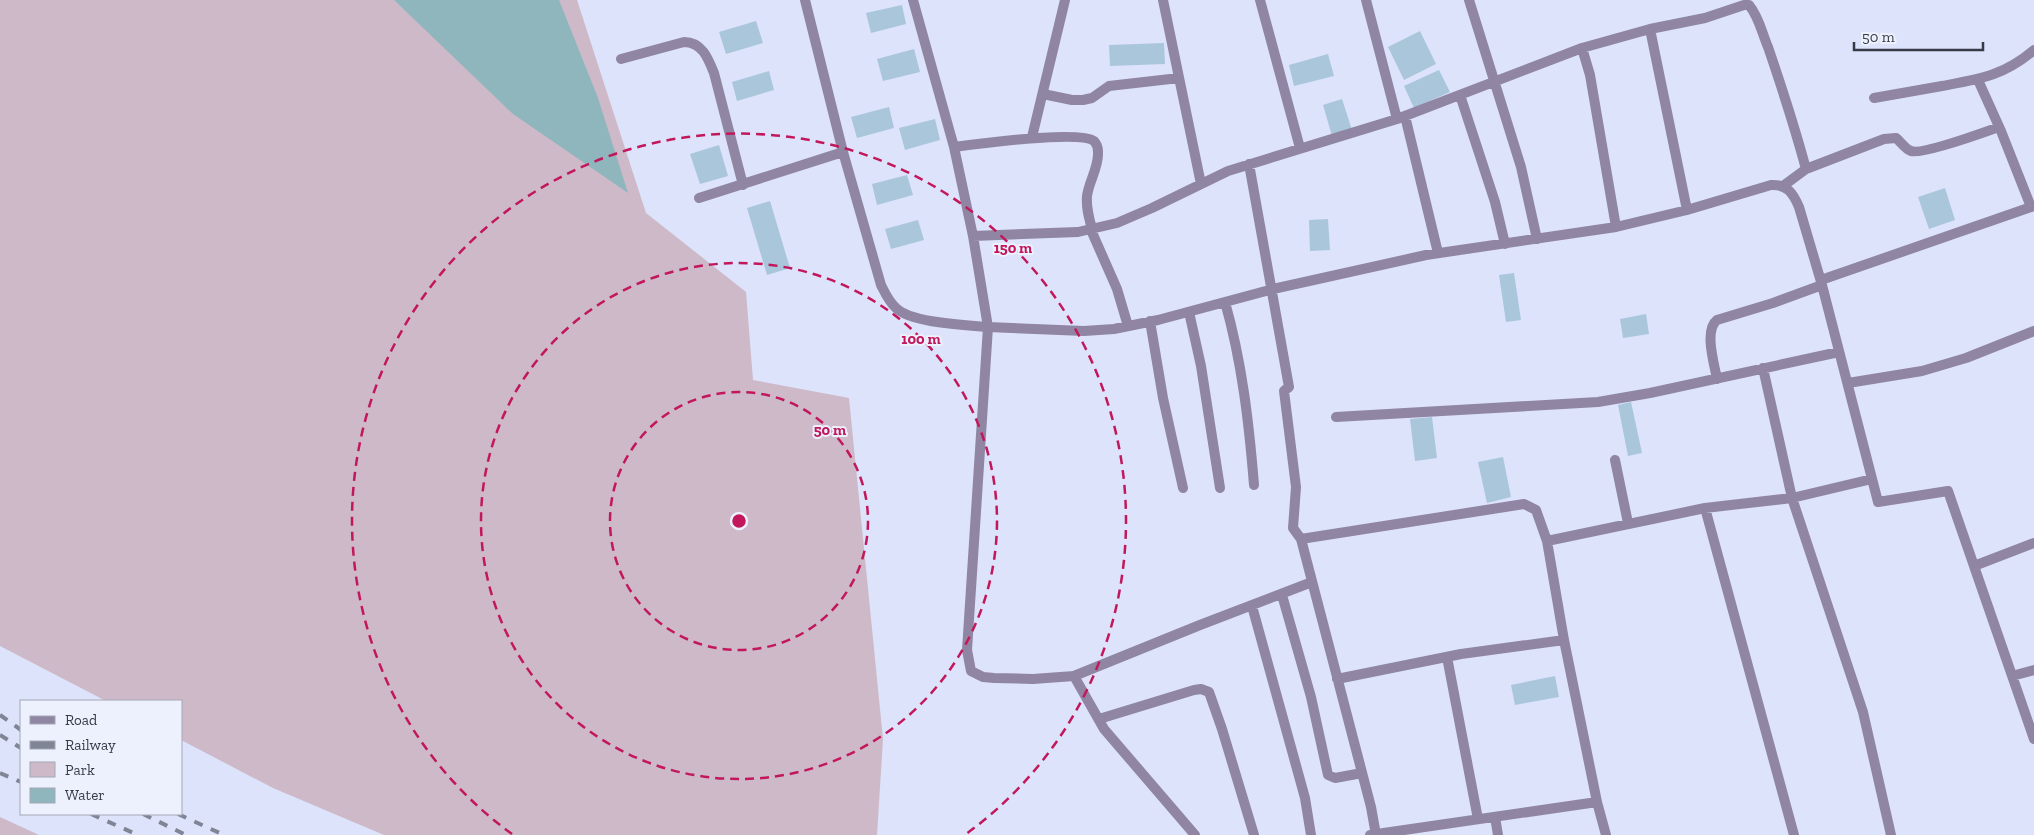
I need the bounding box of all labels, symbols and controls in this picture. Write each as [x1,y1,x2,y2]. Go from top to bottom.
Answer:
scale bar [1854,20,1983,52]
text: 50 m [1862,28,1895,46]
text: 150 m [994,239,1032,257]
text: 100 m [901,330,941,348]
text: 50 m [814,421,846,439]
centre of rings [730,512,748,530]
legend [20,700,182,815]
text: Road [65,711,98,729]
text: Railway [65,736,116,754]
text: Park [65,761,95,779]
text: Water [65,786,105,804]

